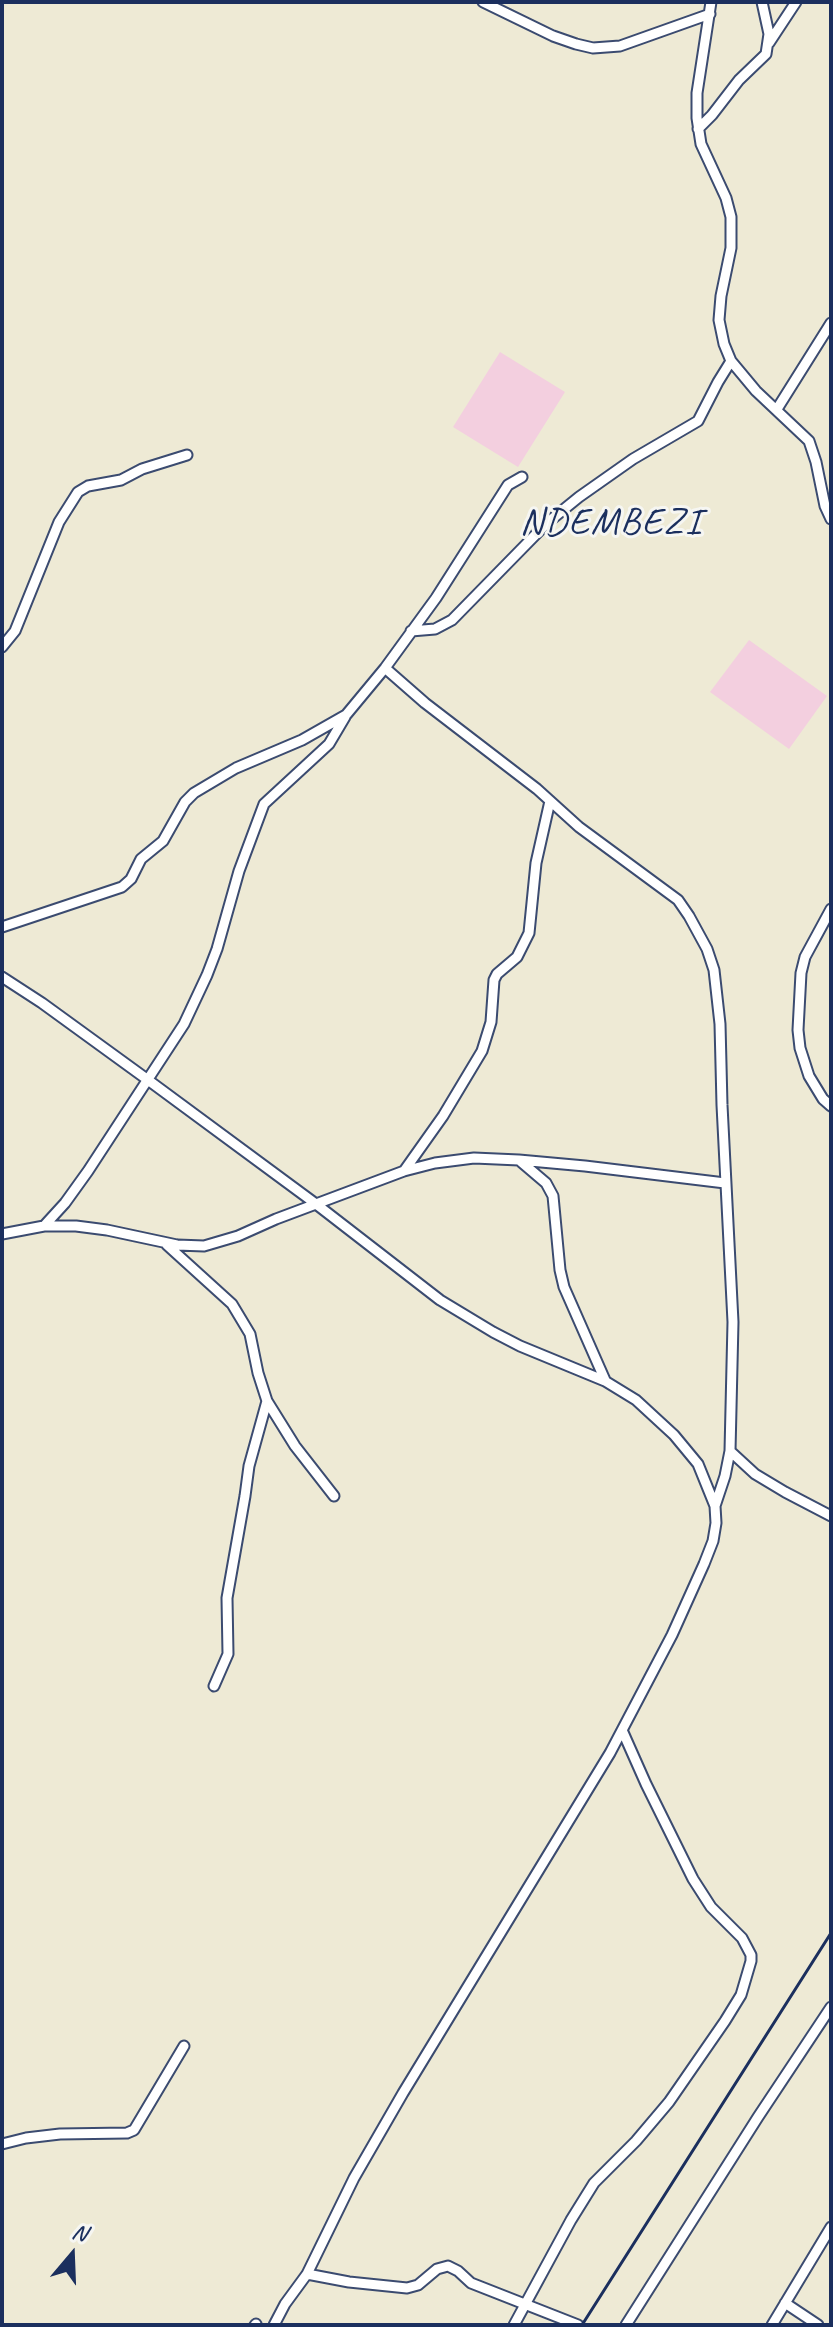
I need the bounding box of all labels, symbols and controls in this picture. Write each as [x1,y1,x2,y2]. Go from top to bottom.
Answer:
district label: NDEMBEZI [519,500,703,546]
north arrow [32,2215,112,2295]
text: N [69,2217,91,2248]

